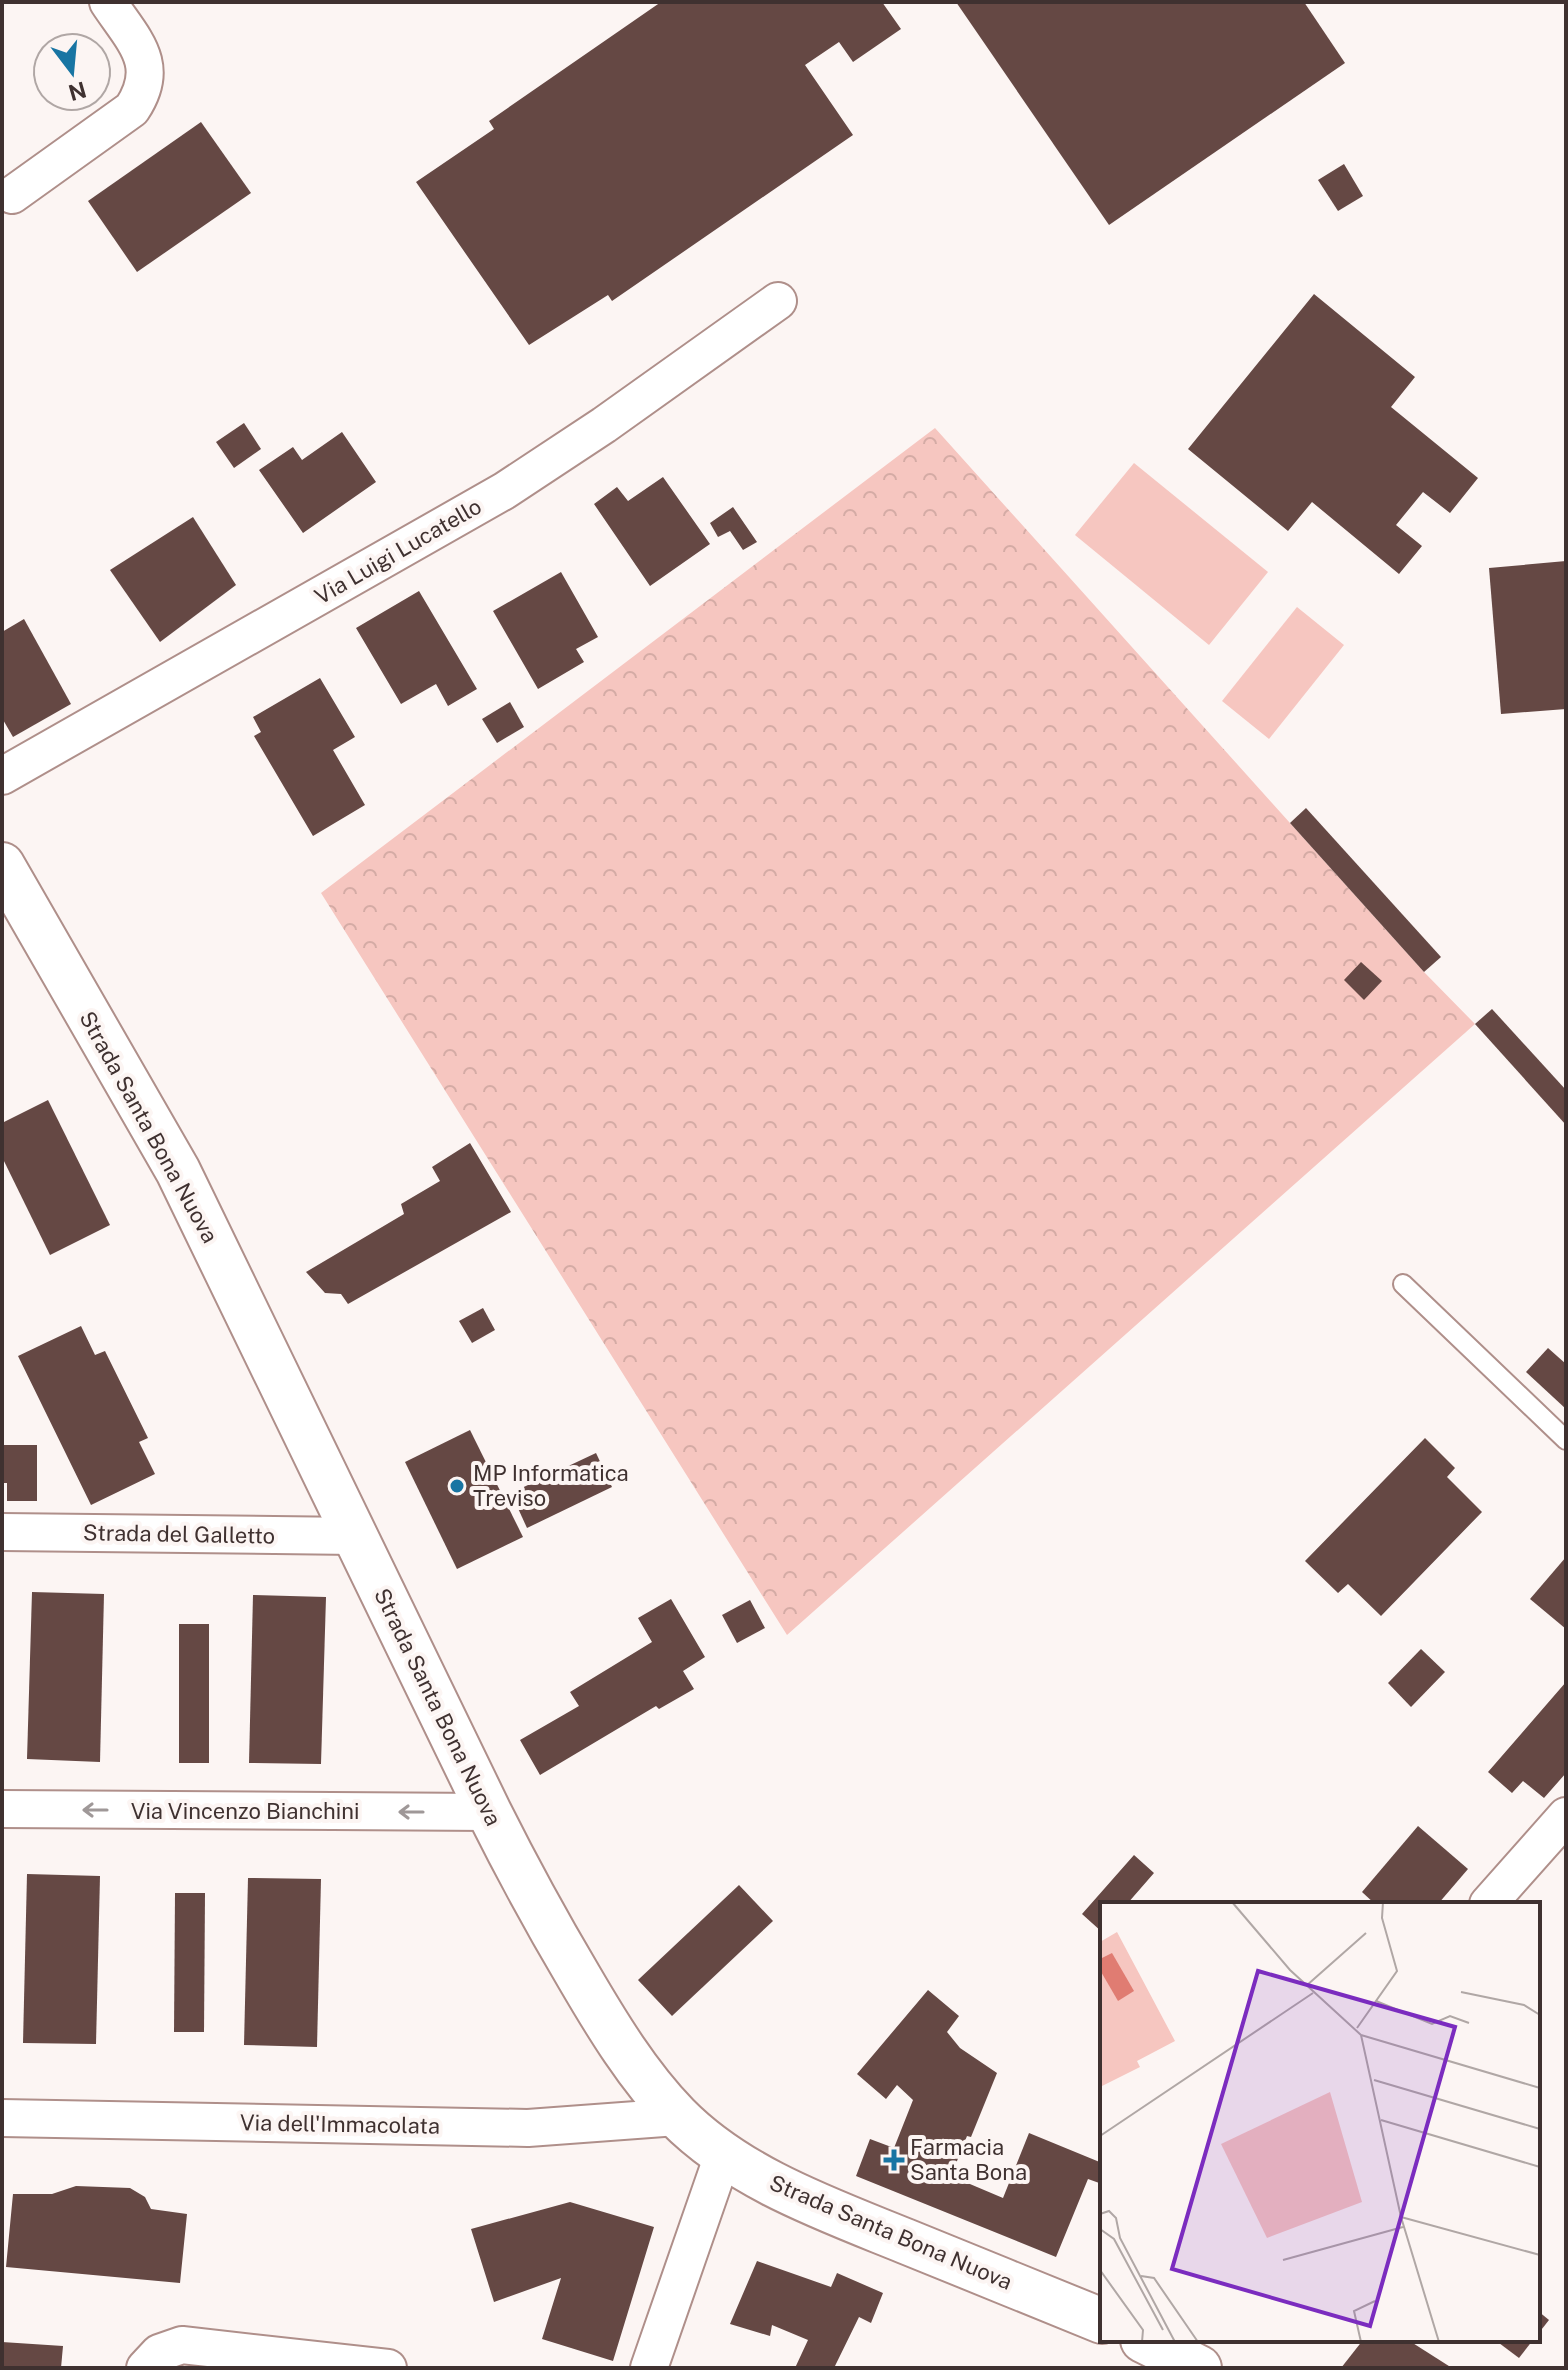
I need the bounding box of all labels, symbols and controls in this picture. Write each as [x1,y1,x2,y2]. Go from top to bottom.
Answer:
north arrow [32,32,112,112]
text: N [66,76,89,106]
street label: Via Luigi Lucatello [310,493,486,609]
street label: Strada Santa Bona Nuova [74,1007,224,1247]
place label: MP Informatica Treviso [473,1460,629,1511]
marker: MP Informatica Treviso [448,1477,466,1495]
street label: Strada del Galletto [83,1519,275,1549]
street label: Strada Santa Bona Nuova [369,1584,507,1830]
street label: Via Vincenzo Bianchini [131,1798,359,1824]
one-way arrow [82,1802,109,1818]
one-way arrow [398,1804,425,1819]
inset map [1100,1902,1540,2342]
street label: Via dell'Immacolata [240,2109,440,2139]
place label: Farmacia Santa Bona [910,2134,1027,2185]
marker: Farmacia Santa Bona [885,2151,903,2169]
street label: Strada Santa Bona Nuova [766,2169,1016,2295]

